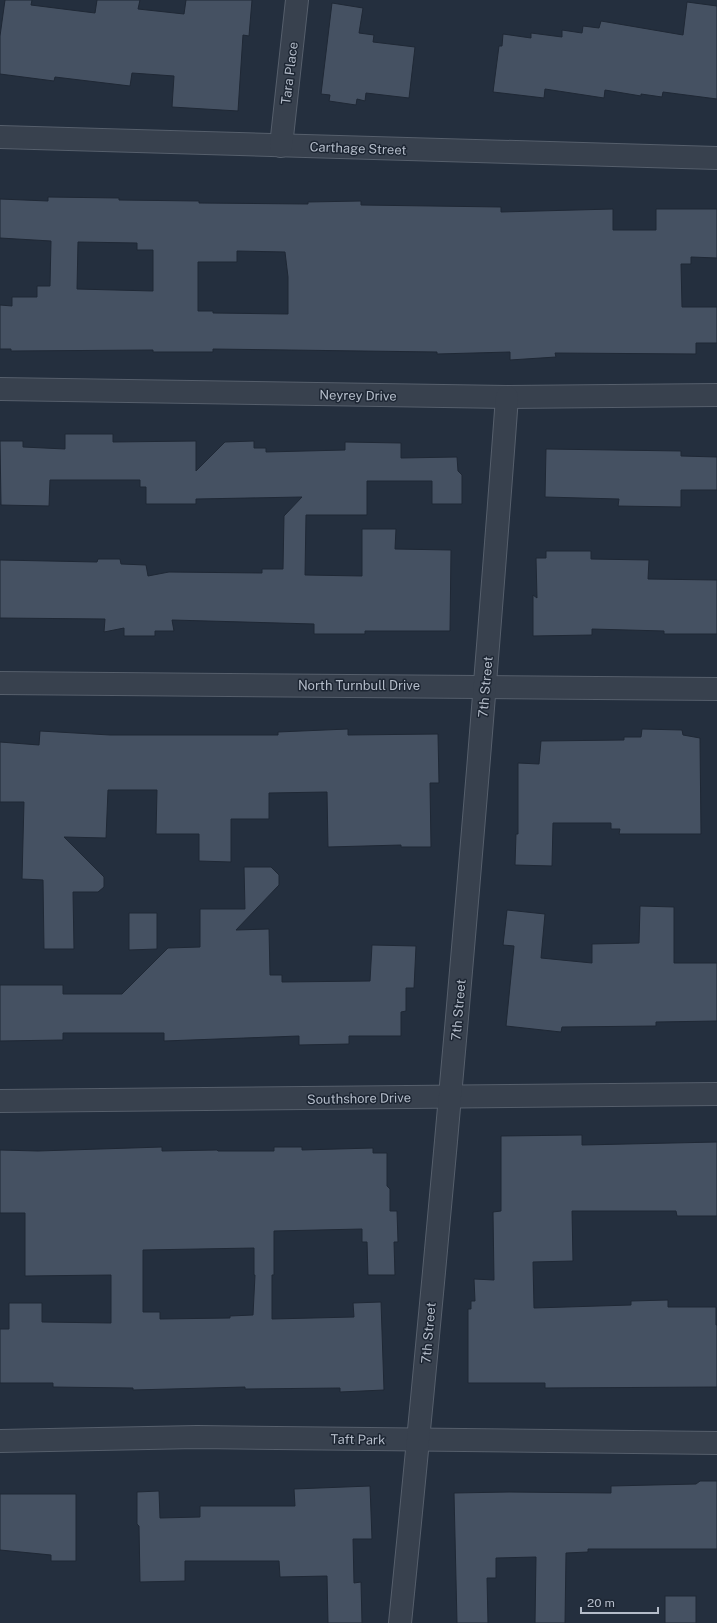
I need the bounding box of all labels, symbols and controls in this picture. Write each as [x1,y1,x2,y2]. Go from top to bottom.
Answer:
street label: Tara Place [278,41,301,105]
street label: Carthage Street [309,139,407,158]
street label: Neyrey Drive [319,387,397,404]
street label: 7th Street [475,656,496,718]
street label: North Turnbull Drive [298,678,420,693]
street label: 7th Street [448,979,469,1041]
street label: Southshore Drive [307,1090,411,1107]
street label: 7th Street [418,1302,439,1364]
street label: Taft Park [331,1432,385,1447]
scale bar [581,1589,658,1615]
text: 20 m [587,1596,615,1610]

